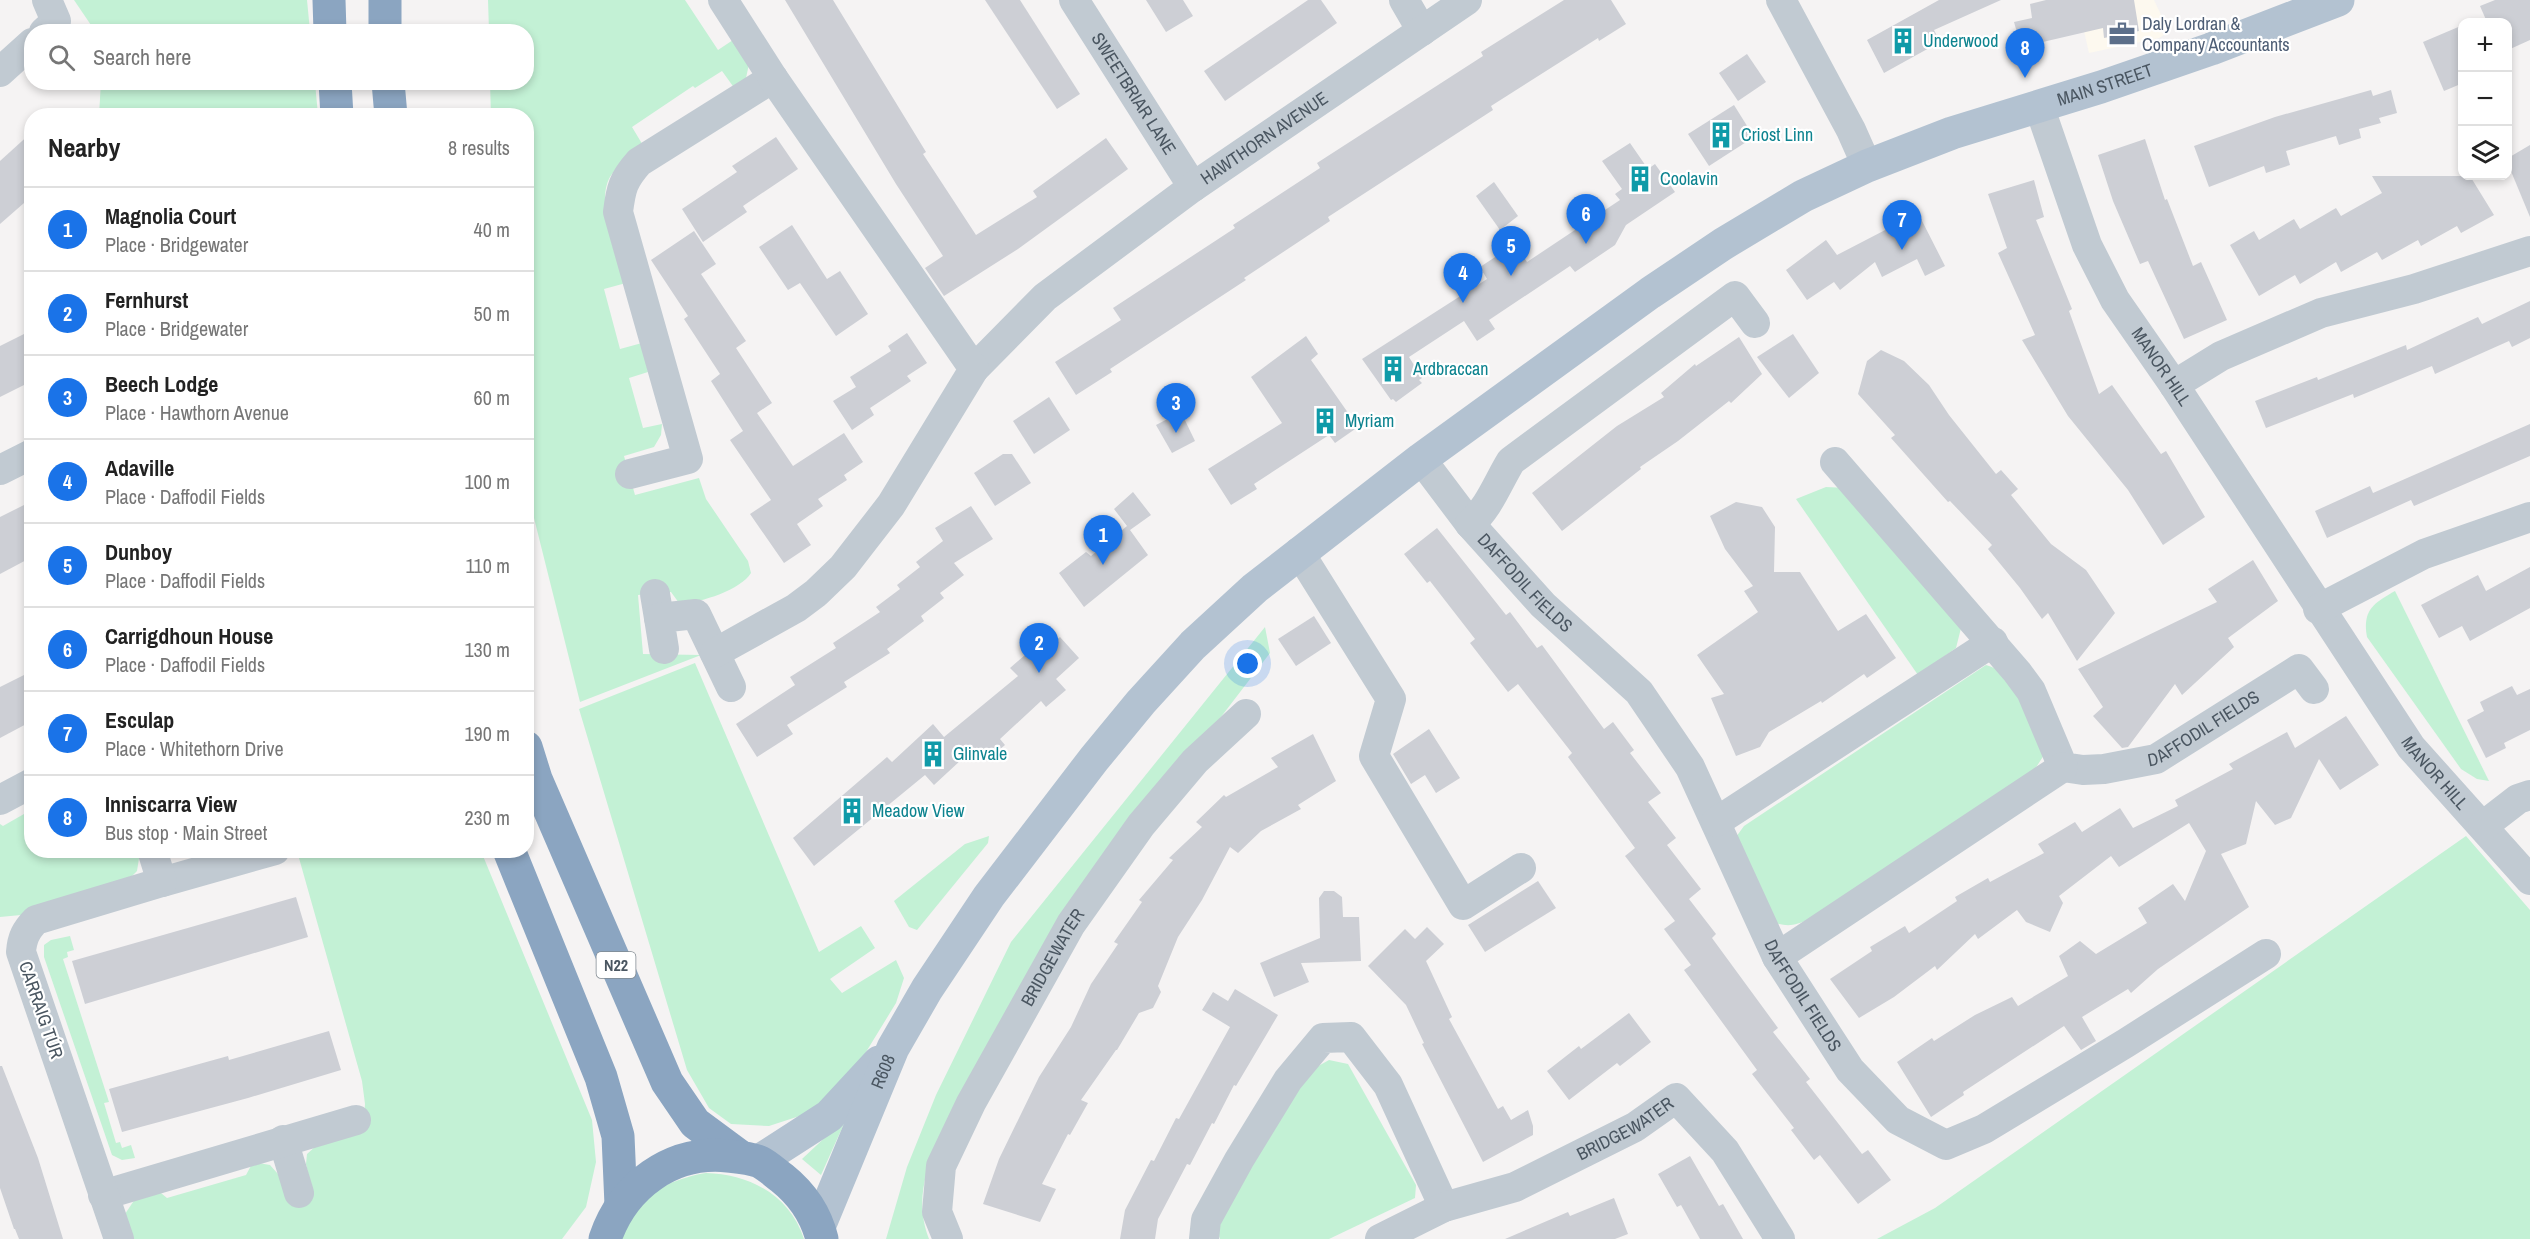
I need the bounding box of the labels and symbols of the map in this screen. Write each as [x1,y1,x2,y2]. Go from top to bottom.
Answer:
place label: Daly Lordran & Company Accountants [2142,11,2290,57]
office icon: Daly Lordran & Company Accountants [2107,19,2137,49]
building icon: Underwood [1888,26,1918,56]
street label: SWEETBRIAR LANE [1086,27,1182,159]
place label: Underwood [1923,28,1998,53]
pin: 8 [2006,28,2044,78]
street label: MAIN STREET [2054,57,2156,112]
street label: HAWTHORN AVENUE [1195,85,1333,190]
building icon: Criost Linn [1706,120,1736,150]
place label: Criost Linn [1741,122,1813,147]
building icon: Coolavin [1625,164,1655,194]
place label: Coolavin [1660,166,1718,191]
pin: 6 [1566,194,1606,244]
pin: 7 [1882,200,1922,250]
pin: 5 [1492,226,1530,276]
pin: 4 [1444,254,1482,303]
street label: MANOR HILL [2126,322,2197,411]
building icon: Ardbraccan [1378,354,1408,384]
place label: Ardbraccan [1412,356,1488,381]
pin: 3 [1156,384,1196,433]
building icon: Myriam [1310,406,1340,436]
place label: Myriam [1345,408,1394,433]
pin: 1 [1084,516,1122,565]
street label: DAFFODIL FIELDS [1472,528,1578,638]
pin: 2 [1020,624,1058,673]
your location [1233,649,1262,678]
street label: DAFFODIL FIELDS [2145,684,2264,772]
street label: MANOR HILL [2395,731,2474,815]
building icon: Glinvale [918,739,948,769]
place label: Glinvale [953,741,1007,766]
building icon: Meadow View [837,796,867,826]
place label: Meadow View [872,798,965,823]
street label: BRIDGEWATER [1015,903,1090,1010]
street label: DAFFODIL FIELDS [1759,935,1848,1056]
road number: N22 [596,952,636,978]
street label: CARRAIG TÚR [13,958,70,1062]
street label: R608 [864,1050,901,1093]
street label: BRIDGEWATER [1572,1090,1679,1166]

